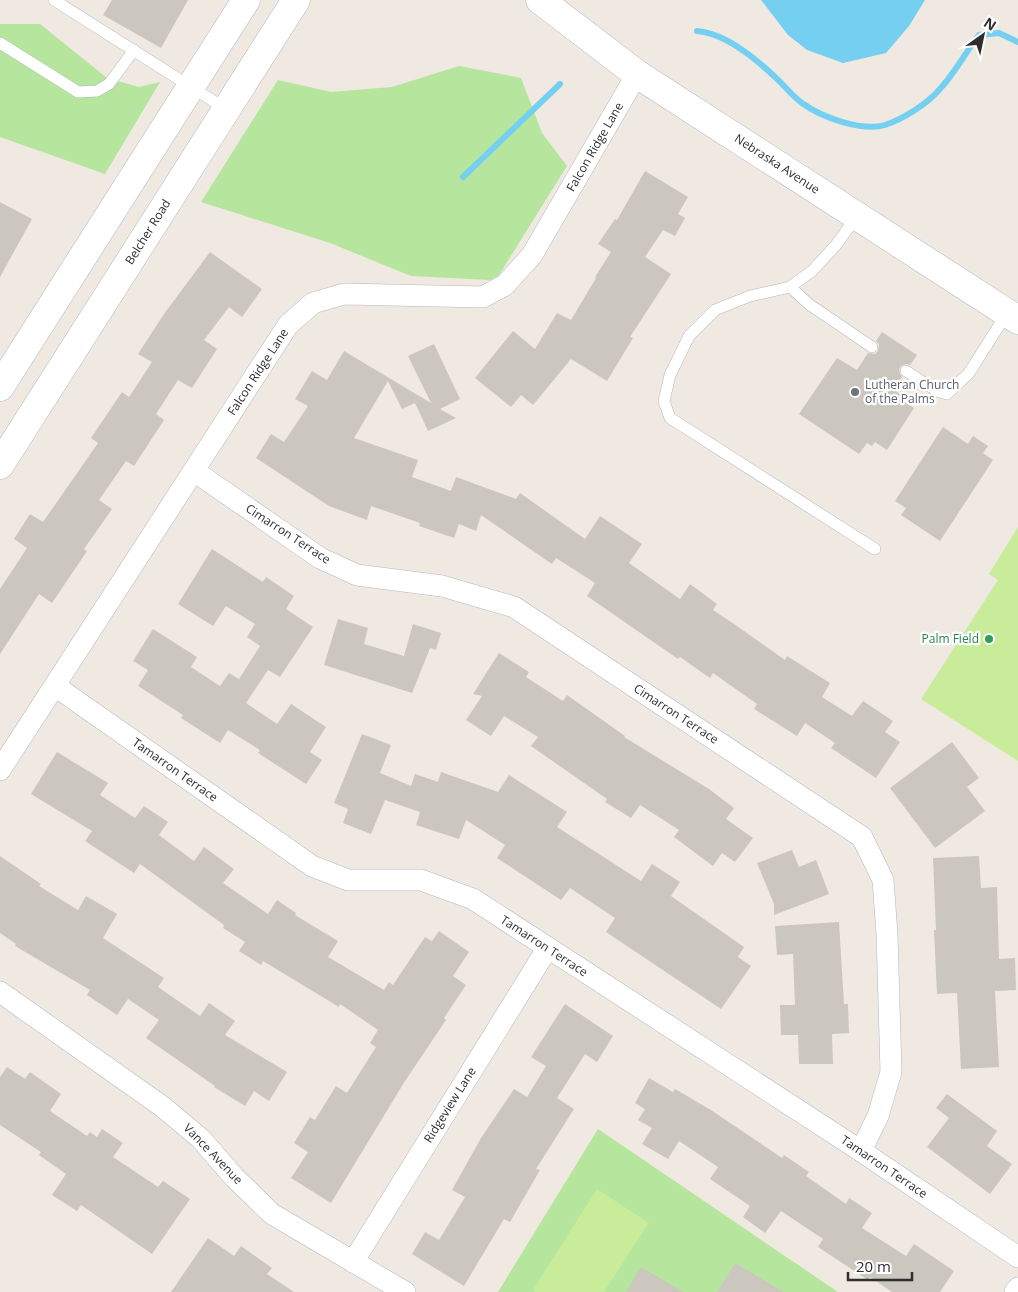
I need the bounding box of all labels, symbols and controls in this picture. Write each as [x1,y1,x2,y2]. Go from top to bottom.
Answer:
north arrow [958,10,1008,60]
text: N [980,13,1000,35]
street label: Falcon Ridge Lane [562,99,627,195]
street label: Nebraska Avenue [731,130,823,198]
street label: Belcher Road [121,196,174,268]
street label: Falcon Ridge Lane [223,325,292,419]
place label: Lutheran Church of the Palms [865,376,959,407]
marker: Lutheran Church of the Palms [849,386,861,398]
street label: Cimarron Terrace [242,500,334,568]
place label: Palm Field [922,630,979,647]
marker: Palm Field [983,633,995,645]
street label: Cimarron Terrace [630,680,722,748]
street label: Tamarron Terrace [129,734,222,806]
street label: Tamarron Terrace [497,911,591,980]
street label: Ridgeview Lane [420,1063,480,1146]
street label: Vance Avenue [180,1119,247,1188]
street label: Tamarron Terrace [838,1131,931,1202]
scale bar [848,1250,912,1282]
text: 20 m [856,1256,891,1276]

